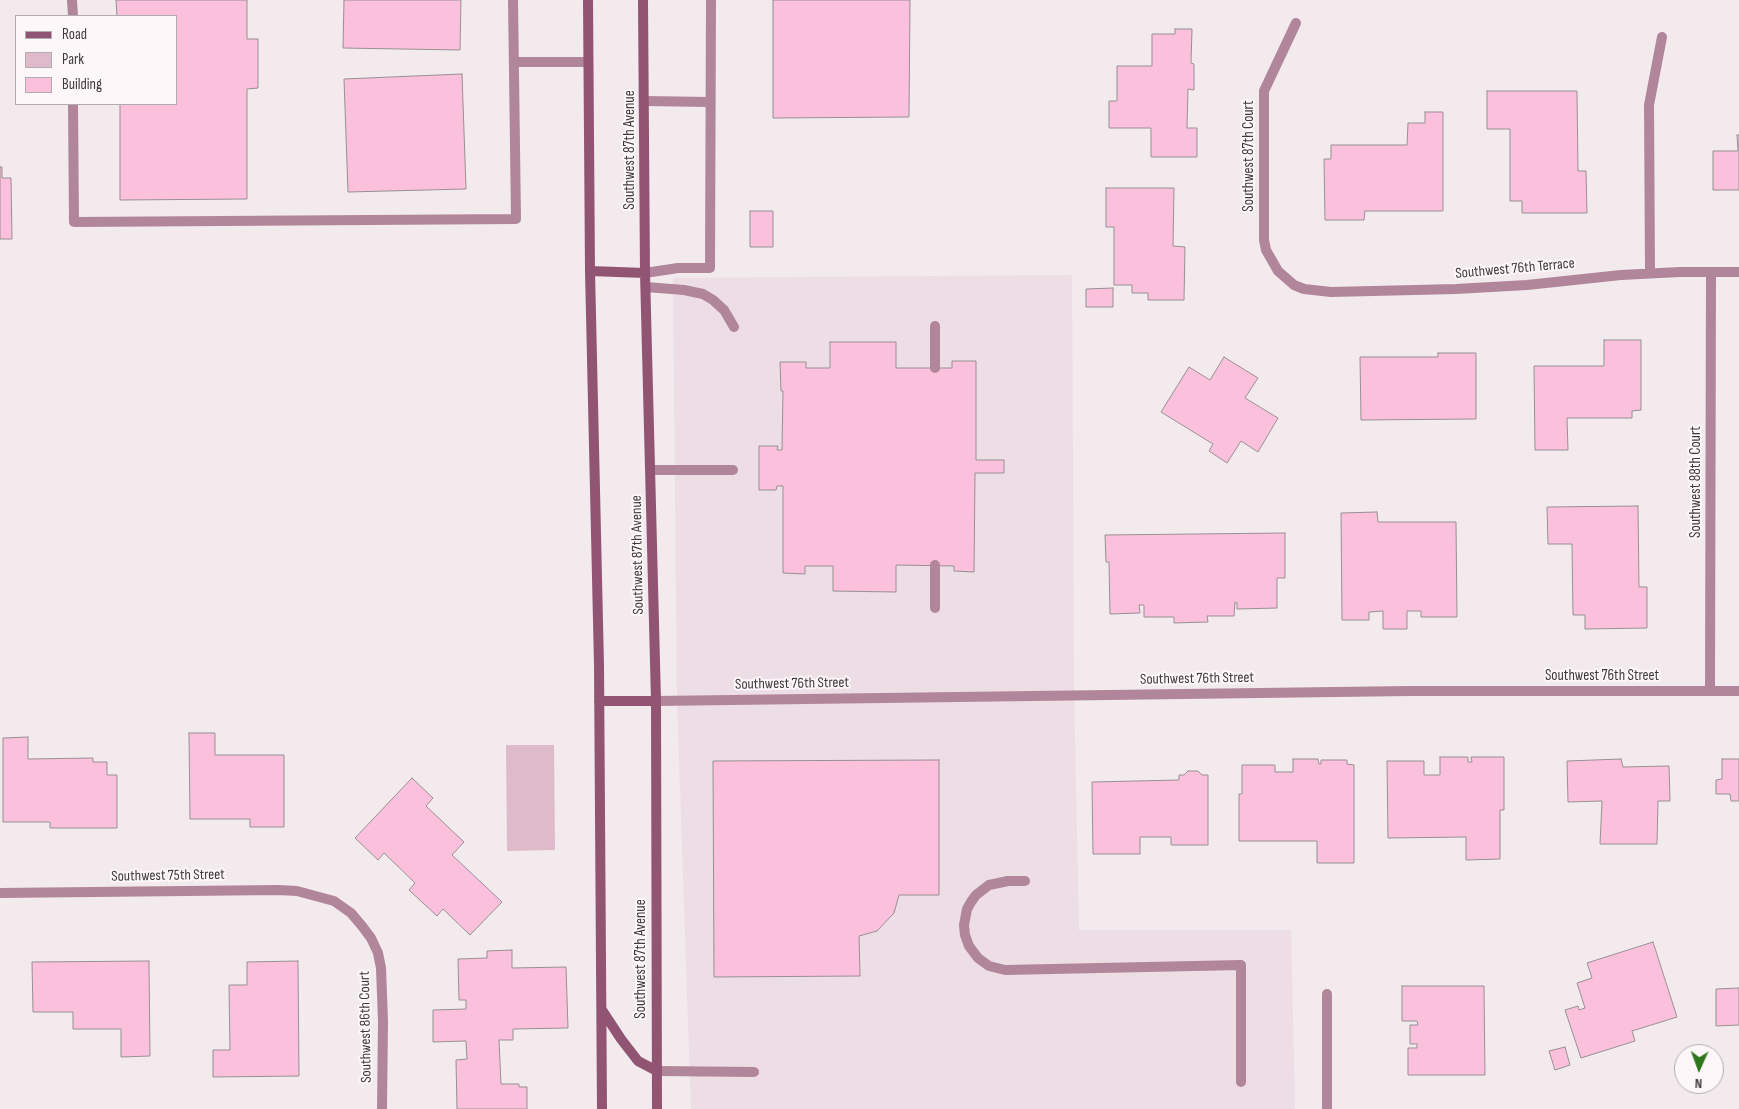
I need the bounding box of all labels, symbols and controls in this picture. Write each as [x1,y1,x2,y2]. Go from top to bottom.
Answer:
legend [15,15,178,105]
text: Road [62,25,87,44]
text: Park [62,50,84,69]
text: Building [62,75,102,94]
street label: Southwest 87th Avenue [621,90,639,210]
street label: Southwest 87th Court [1240,100,1258,212]
street label: Southwest 76th Terrace [1455,255,1575,283]
street label: Southwest 88th Court [1687,426,1705,538]
street label: Southwest 87th Avenue [628,495,648,615]
street label: Southwest 76th Street [1545,667,1659,685]
street label: Southwest 76th Street [1140,669,1254,689]
street label: Southwest 76th Street [735,674,849,694]
street label: Southwest 75th Street [111,866,225,886]
street label: Southwest 87th Avenue [632,899,650,1019]
street label: Southwest 86th Court [356,971,376,1083]
north arrow [1674,1044,1724,1094]
text: N [1694,1075,1703,1092]

